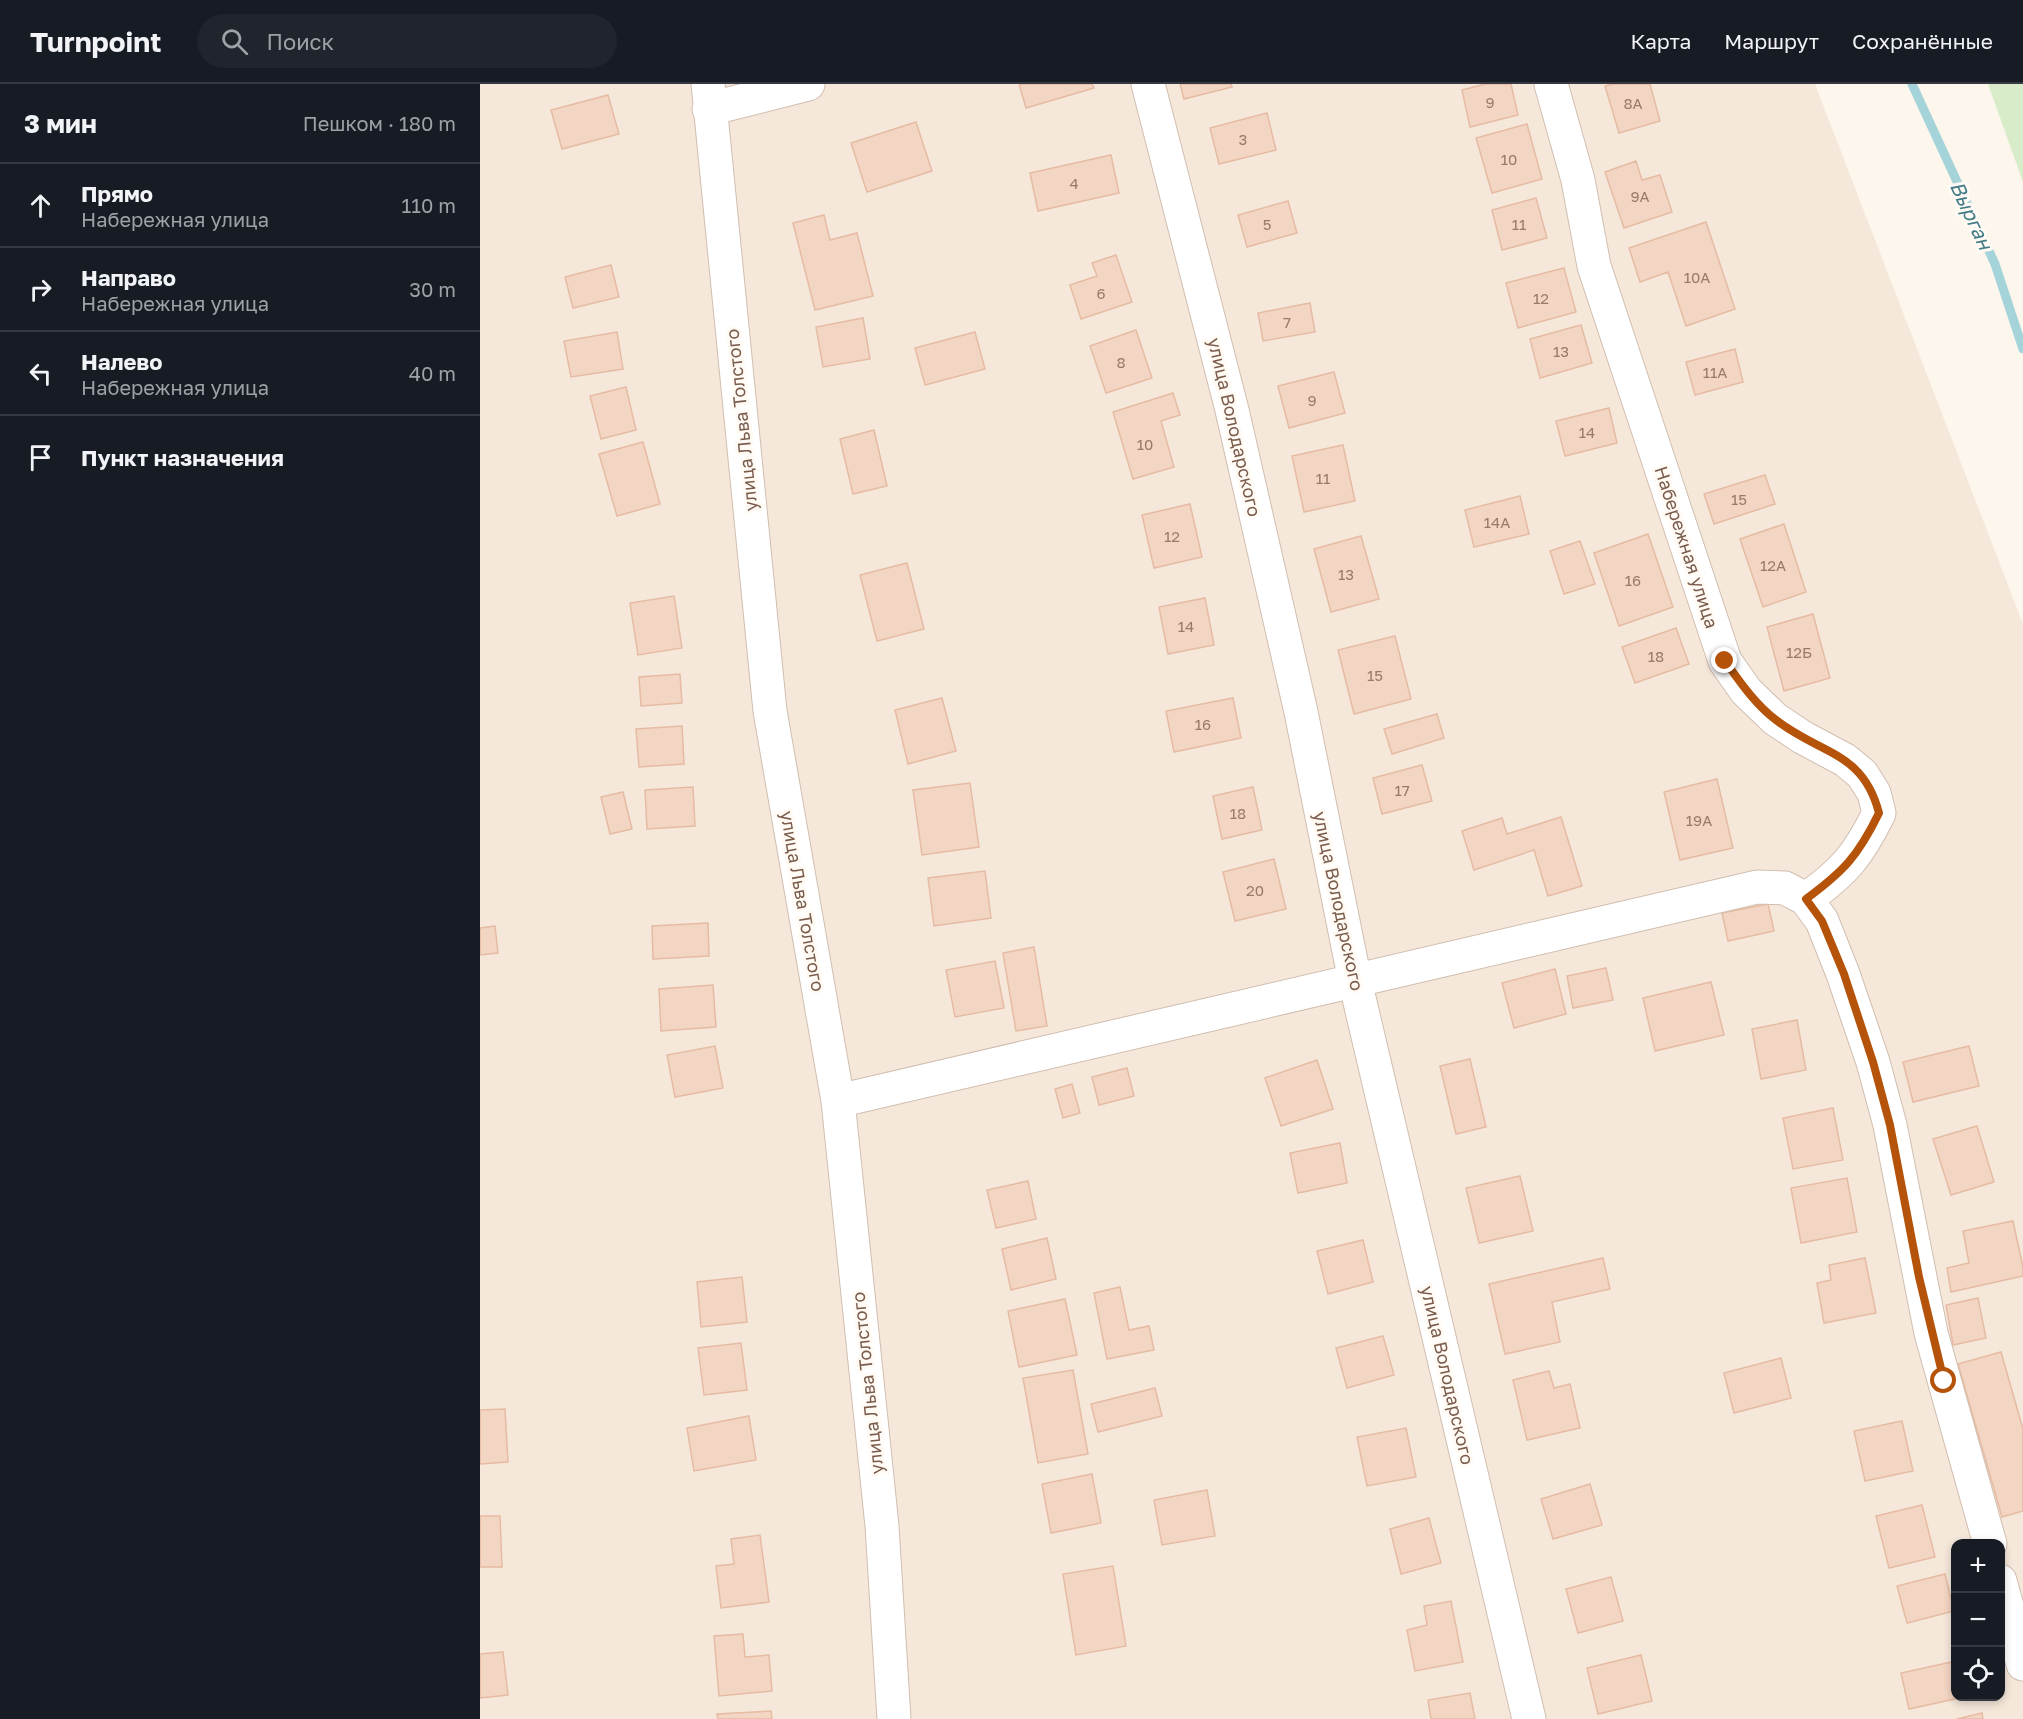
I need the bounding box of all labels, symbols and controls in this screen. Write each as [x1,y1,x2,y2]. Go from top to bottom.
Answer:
search box [197,14,617,68]
text: Turnpoint [30,25,161,58]
icon: search [218,25,251,58]
text: Поиск [266,28,334,55]
text: Карта [1630,28,1691,54]
text: Маршрут [1724,28,1819,54]
text: Сохранённые [1852,28,1993,54]
house number: 9 [1485,93,1495,111]
house number: 8А [1623,94,1643,112]
text: 3 мин [24,108,97,139]
text: Пешком · 180 m [303,111,456,135]
house number: 3 [1239,130,1247,148]
house number: 10 [1501,150,1517,168]
house number: 4 [1069,174,1079,192]
water label: Вырган [1946,177,1999,255]
text: Прямо [81,180,153,207]
house number: 9А [1630,187,1650,205]
icon: ahead [24,189,57,222]
text: 110 m [402,193,456,217]
text: Набережная улица [81,207,269,231]
house number: 5 [1263,215,1271,233]
house number: 11 [1512,215,1526,233]
text: Направо [81,264,176,291]
house number: 10А [1684,268,1710,286]
icon: right [24,273,57,306]
text: 30 m [409,277,456,301]
house number: 6 [1096,284,1106,302]
house number: 12 [1533,289,1549,307]
text: Набережная улица [81,291,269,315]
house number: 7 [1283,313,1291,331]
street label: улица Льва Толстого [720,328,762,512]
street label: улица Володарского [1204,335,1266,519]
house number: 13 [1553,342,1569,360]
text: Налево [81,348,163,375]
house number: 8 [1116,353,1126,371]
icon: left [24,357,57,390]
text: 40 m [409,361,456,385]
house number: 11А [1703,363,1727,381]
text: Набережная улица [81,375,269,399]
house number: 9 [1307,391,1317,409]
house number: 14 [1579,423,1595,441]
house number: 10 [1137,435,1153,453]
icon: arrive [24,441,57,474]
text: Пункт назначения [81,444,284,471]
street label: Набережная улица [1650,463,1724,631]
house number: 11 [1316,469,1330,487]
house number: 15 [1731,490,1747,508]
house number: 14А [1484,513,1510,531]
house number: 12 [1164,527,1180,545]
house number: 12А [1760,556,1786,574]
house number: 13 [1338,565,1354,583]
house number: 16 [1625,571,1641,589]
house number: 14 [1178,617,1194,635]
house number: 12Б [1786,643,1812,661]
house number: 18 [1648,647,1664,665]
route end [1711,647,1737,673]
house number: 15 [1367,666,1383,684]
house number: 16 [1195,715,1211,733]
house number: 17 [1394,781,1410,799]
house number: 18 [1230,804,1246,822]
street label: улица Льва Толстого [776,809,830,993]
street label: улица Володарского [1309,809,1369,993]
house number: 19А [1686,811,1712,829]
house number: 20 [1246,881,1264,899]
street label: улица Володарского [1417,1283,1479,1467]
street label: улица Льва Толстого [846,1291,888,1475]
route start [1930,1367,1956,1393]
map controls [1951,1539,2005,1701]
button: + [1951,1539,2005,1593]
button: − [1951,1593,2005,1647]
button: locate [1951,1647,2005,1701]

